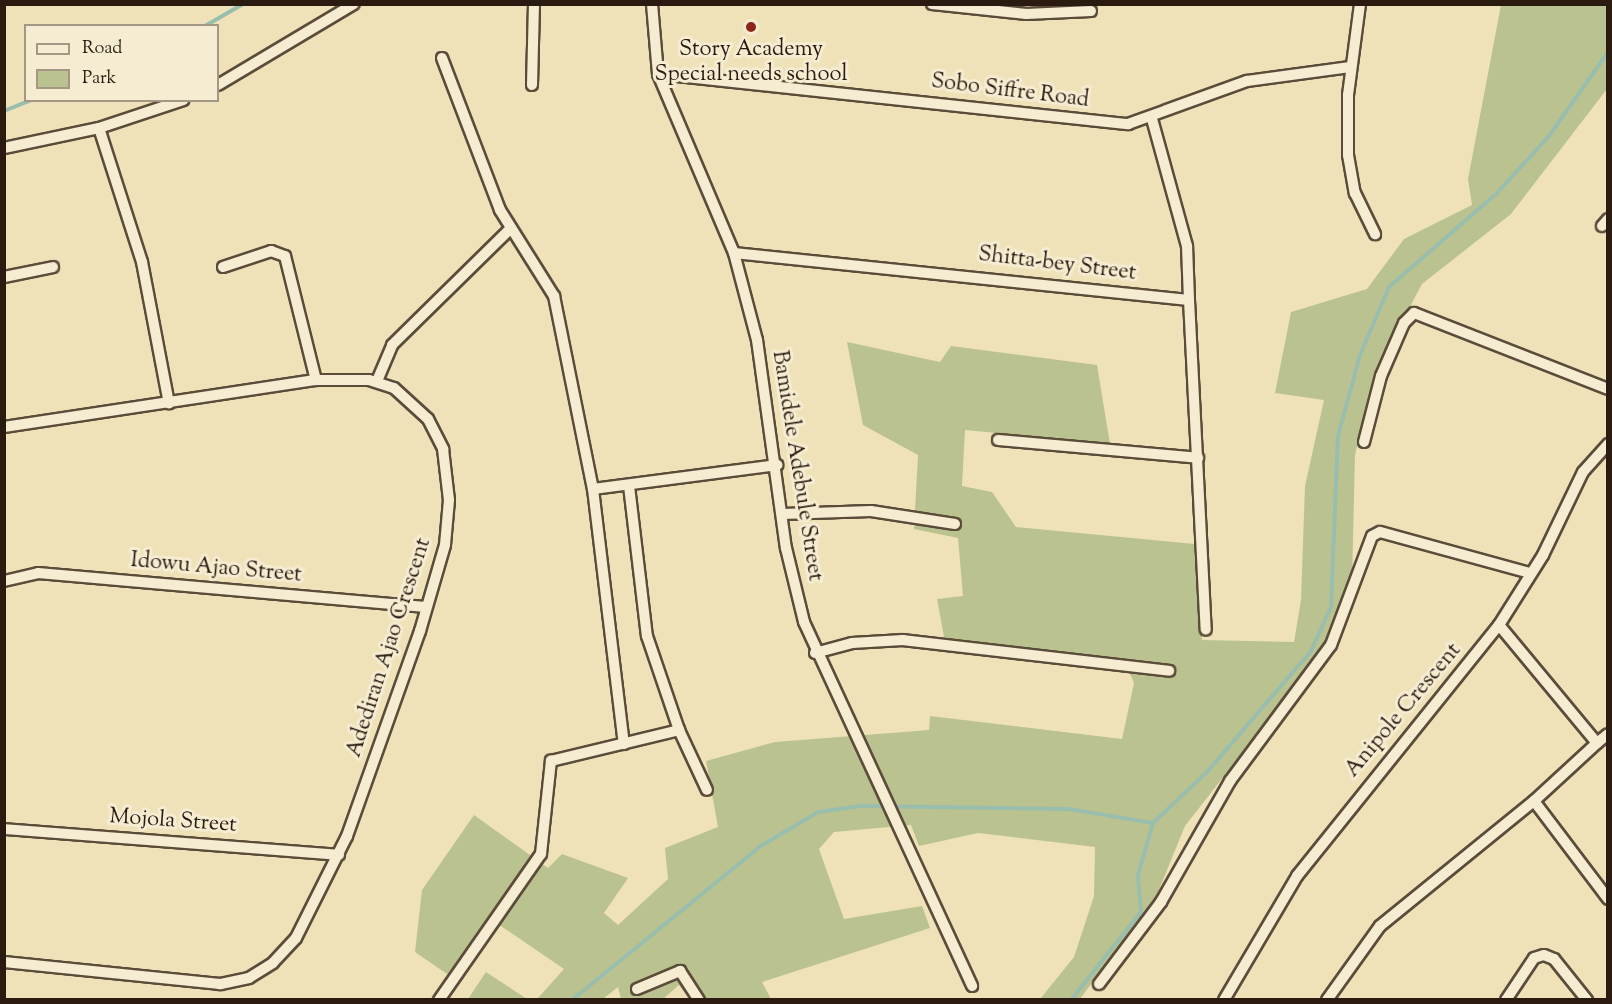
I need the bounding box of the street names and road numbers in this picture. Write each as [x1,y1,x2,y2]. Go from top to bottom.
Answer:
street label: Sobo Siffre Road [929,69,1091,115]
street label: Shitta-bey Street [977,242,1137,288]
street label: Bamidele Adebule Street [765,349,827,583]
street label: Adediran Ajao Crescent [342,535,438,761]
street label: Idowu Ajao Street [129,548,303,590]
street label: Anipole Crescent [1340,639,1468,783]
street label: Mojola Street [108,804,238,840]

